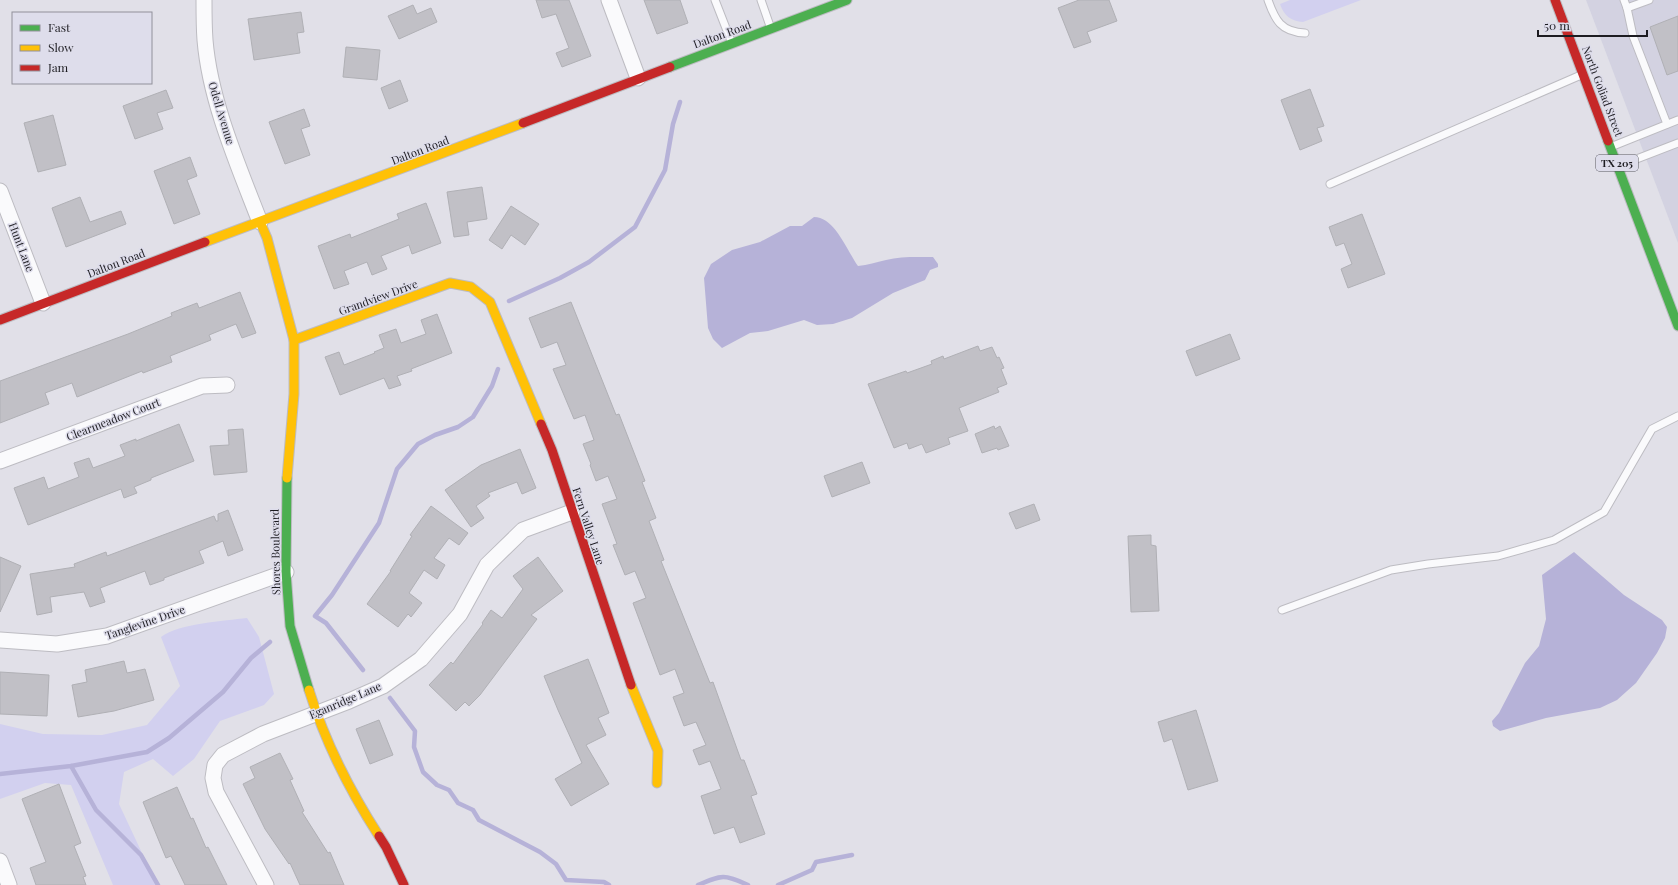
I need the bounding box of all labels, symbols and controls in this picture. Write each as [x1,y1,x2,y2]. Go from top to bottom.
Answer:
legend [12,12,152,84]
scale bar [1538,12,1647,38]
street label: Dalton Road [691,16,754,51]
text: 50 m [1544,17,1570,33]
text: Fast [48,19,71,35]
text: Slow [48,39,74,55]
street label: North Goliad Street [1579,44,1627,138]
text: Jam [47,59,69,75]
street label: Odell Avenue [205,80,239,147]
street label: Dalton Road [389,132,452,168]
road number: TX 205 [1596,155,1638,171]
street label: Hunt Lane [6,220,38,274]
street label: Dalton Road [85,245,148,281]
street label: Grandview Drive [336,276,420,318]
street label: Clearmeadow Court [64,394,162,444]
street label: Fern Valley Lane [569,485,609,567]
street label: Shores Boulevard [267,508,283,595]
street label: Tanglevine Drive [103,601,187,643]
street label: Eganridge Lane [307,678,384,722]

